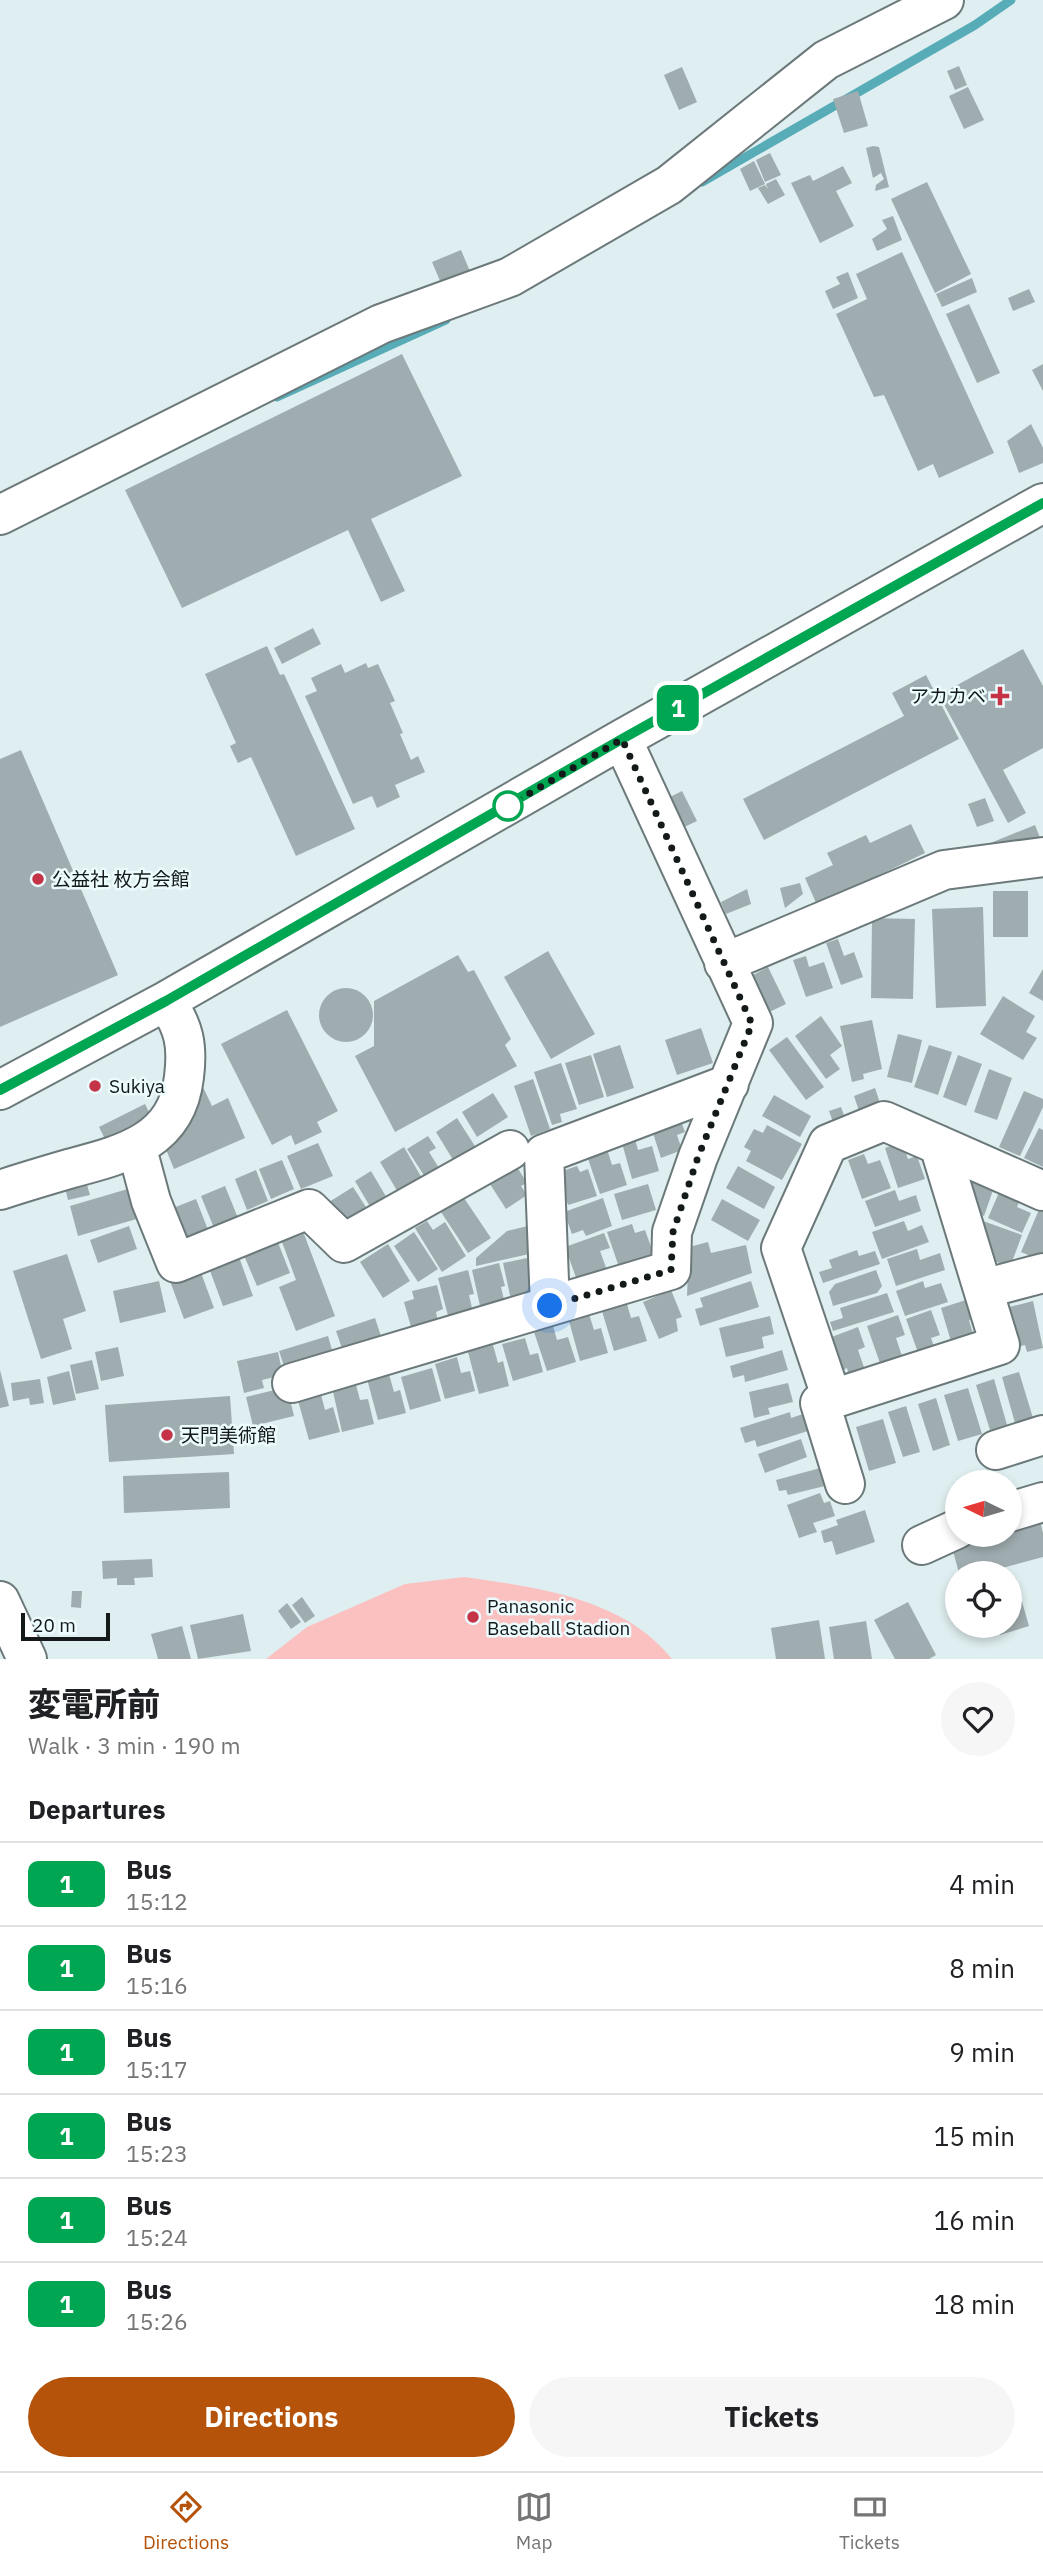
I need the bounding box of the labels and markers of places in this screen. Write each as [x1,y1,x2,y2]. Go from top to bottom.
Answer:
place label: アカカベ [910,684,986,708]
marker: アカカベ [992,688,1008,704]
unlabelled marker [493,791,523,821]
place label: 公益社 枚方会館 [52,867,190,891]
marker: 公益社 枚方会館 [30,871,46,887]
place label: Sukiya [109,1074,165,1098]
marker: Sukiya [87,1078,103,1094]
place label: 天門美術館 [181,1423,276,1447]
marker: 天門美術館 [159,1427,175,1443]
place label: Panasonic Baseball Stadion [487,1594,630,1640]
marker: Panasonic Baseball Stadion [465,1609,481,1625]

